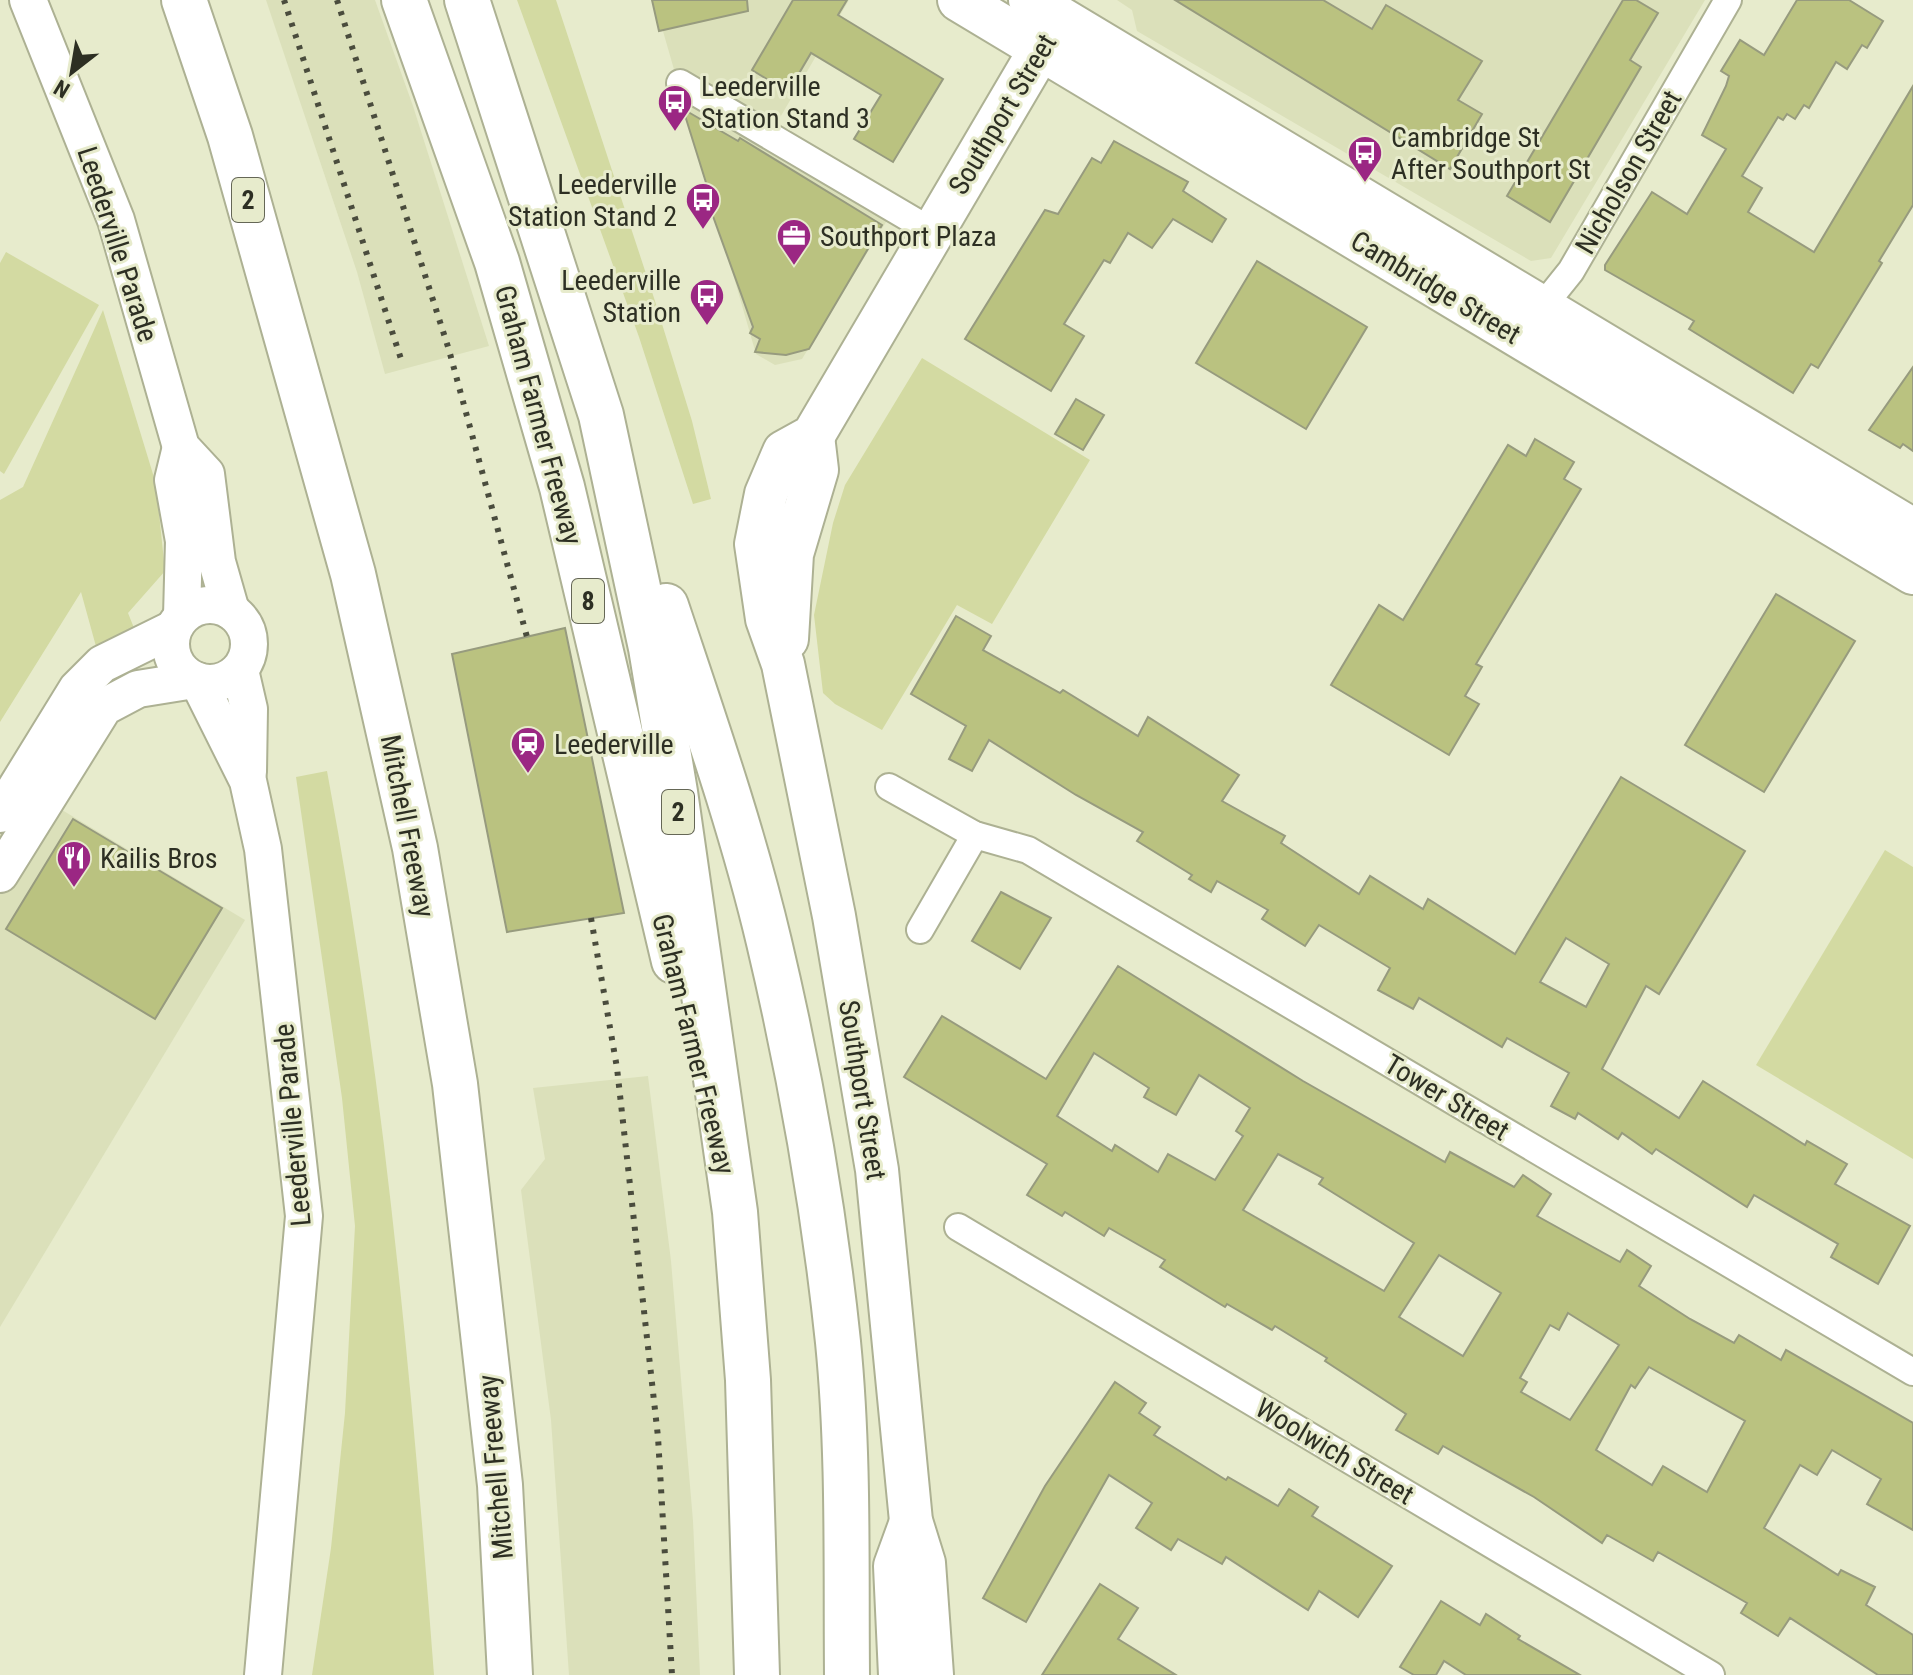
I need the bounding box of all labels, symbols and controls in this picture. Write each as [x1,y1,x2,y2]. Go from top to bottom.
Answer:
street label: Southport Street [942,28,1063,200]
north arrow [32,32,112,112]
place label: Leederville Station Stand 3 [701,70,870,135]
text: N [50,75,74,103]
bus stop icon: Leederville Station Stand 3 [656,83,694,133]
street label: Nicholson Street [1568,85,1689,260]
place label: Cambridge St After Southport St [1391,121,1591,186]
bus stop icon: Cambridge St After Southport St [1346,134,1384,184]
street label: Leederville Parade [70,142,165,346]
place label: Leederville Station Stand 2 [508,168,677,233]
road number: 2 [232,178,264,222]
bus stop icon: Leederville Station Stand 2 [684,181,722,231]
office icon: Southport Plaza [775,217,813,267]
place label: Southport Plaza [820,220,997,253]
street label: Cambridge Street [1345,224,1527,351]
place label: Leederville Station [561,264,681,329]
bus stop icon: Leederville Station [688,277,726,327]
street label: Graham Farmer Freeway [488,282,589,549]
road number: 8 [572,579,604,623]
station icon: Leederville [509,725,547,775]
place label: Leederville [554,728,674,761]
street label: Mitchell Freeway [374,732,441,921]
road number: 2 [662,790,694,834]
restaurant icon: Kailis Bros [55,839,93,889]
place label: Kailis Bros [100,842,218,875]
street label: Graham Farmer Freeway [645,910,742,1178]
street label: Southport Street [832,998,893,1182]
street label: Leederville Parade [267,1022,318,1228]
street label: Tower Street [1379,1047,1515,1147]
street label: Mitchell Freeway [471,1373,520,1561]
street label: Woolwich Street [1250,1391,1420,1512]

